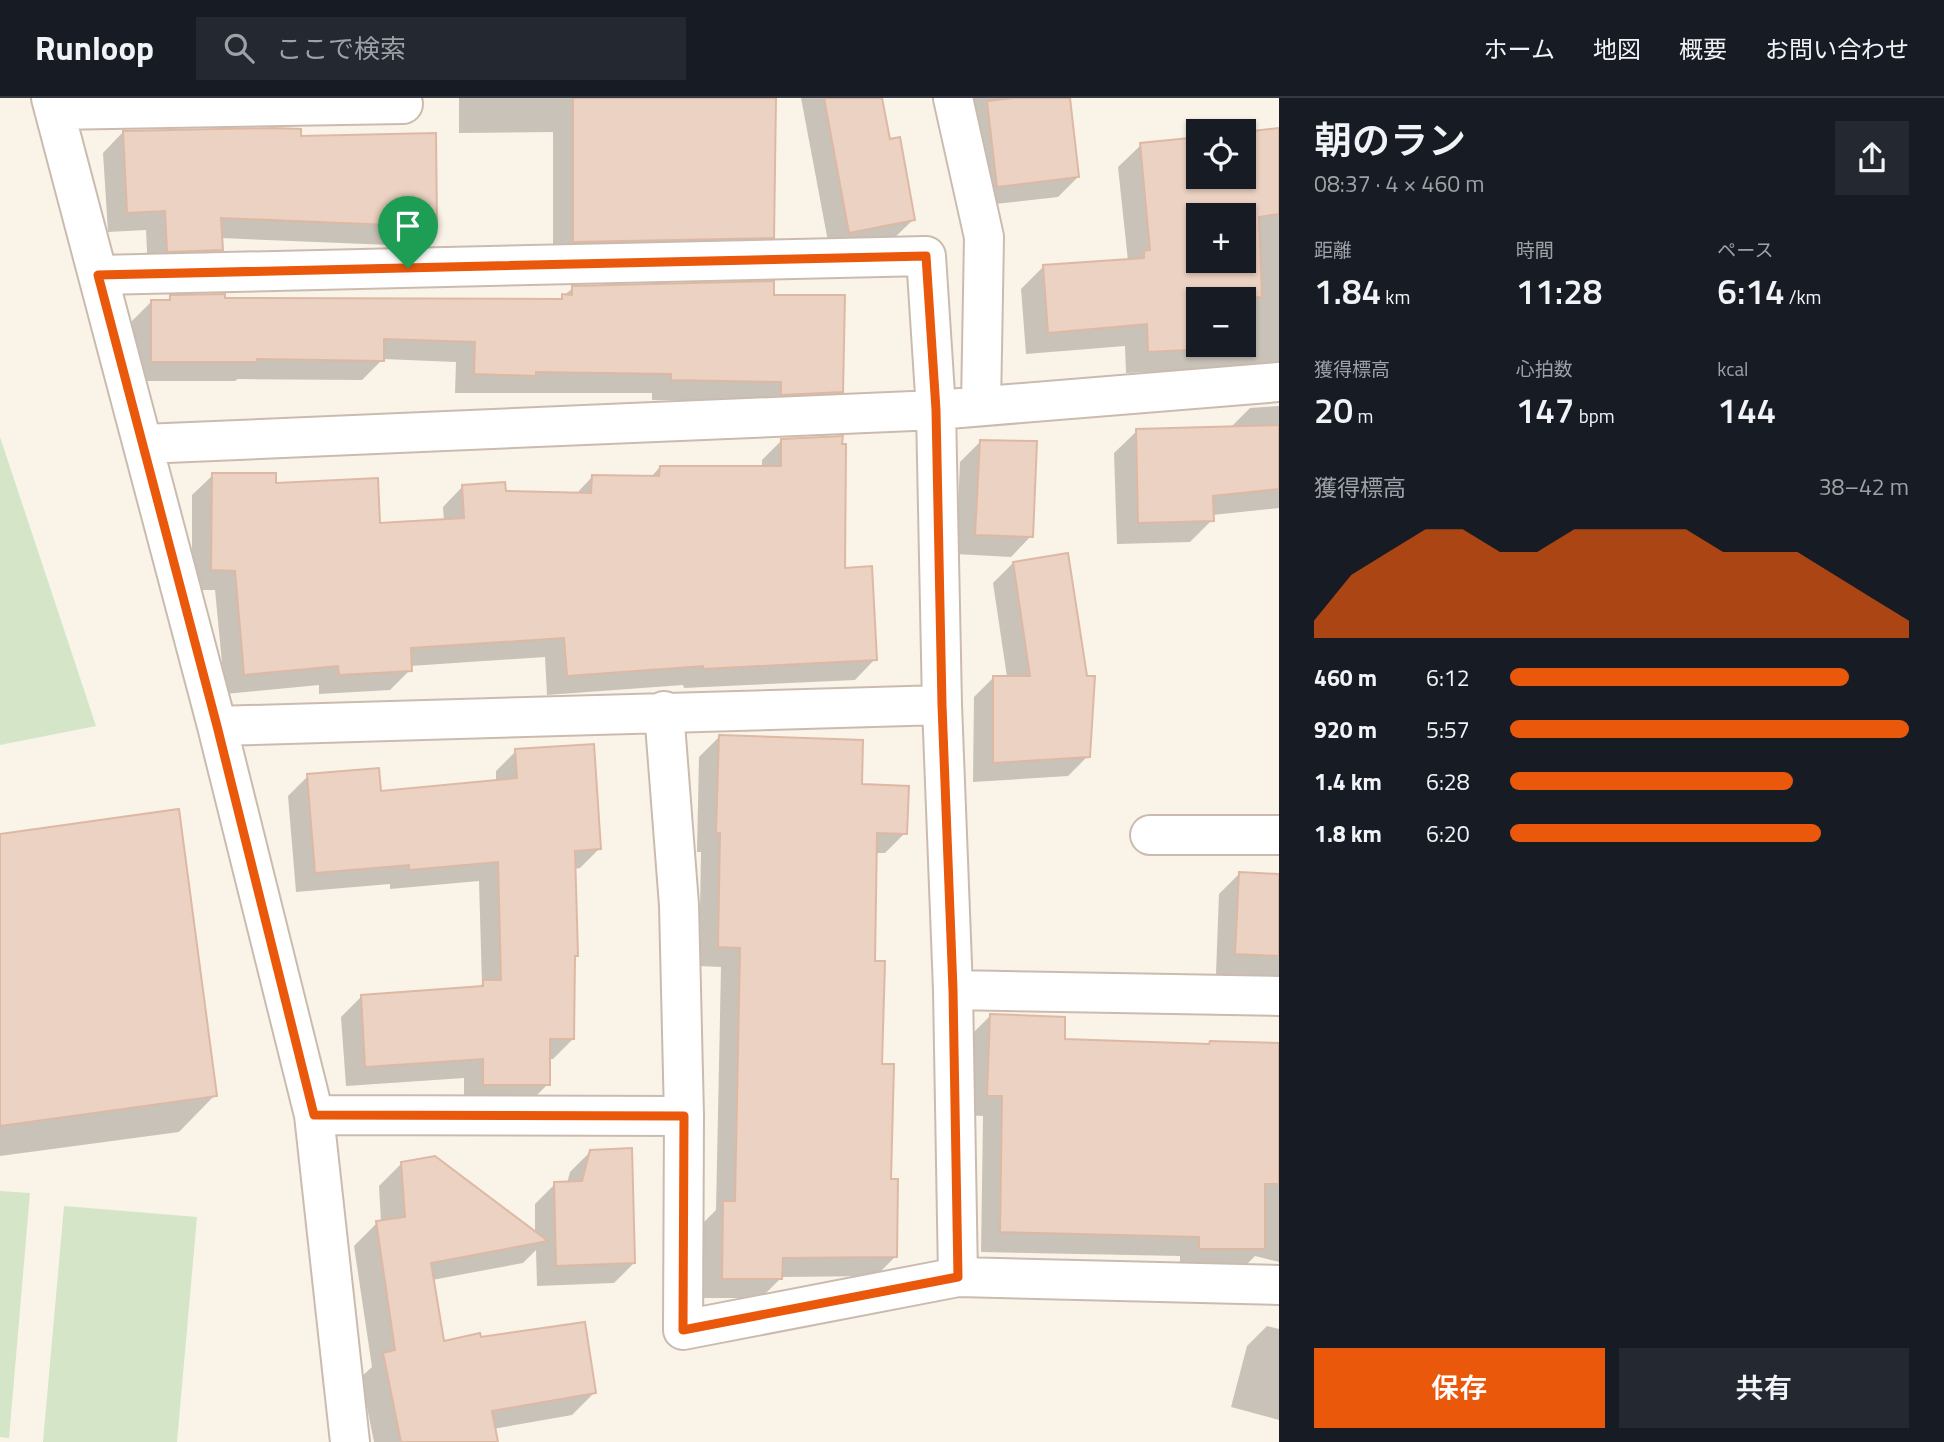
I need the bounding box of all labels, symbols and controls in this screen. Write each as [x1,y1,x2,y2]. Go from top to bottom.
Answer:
search box [196,17,686,80]
text: Runloop [35,23,154,73]
icon: search [220,29,258,67]
text: ここで検索 [276,29,406,68]
text: ホーム [1484,31,1555,67]
text: 地図 [1593,31,1641,67]
text: 概要 [1679,31,1727,67]
text: お問い合わせ [1765,31,1909,67]
text: 朝のラン [1314,111,1466,169]
map controls [1186,119,1256,357]
button: locate [1186,119,1256,189]
button: share [1835,121,1909,195]
text: 08:37 · 4 × 460 m [1314,166,1484,201]
pin [378,196,438,268]
button: + [1186,203,1256,273]
icon: arrive [389,207,427,245]
text: 距離 [1314,235,1352,264]
text: 時間 [1516,235,1554,264]
text: ペース [1717,235,1773,264]
text: 1.84 [1314,264,1381,318]
text: 11:28 [1516,264,1602,318]
text: 6:14 [1717,264,1785,318]
text: km [1381,282,1410,311]
text: /km [1785,282,1822,311]
button: − [1186,287,1256,357]
text: 獲得標高 [1314,354,1390,383]
text: 心拍数 [1516,354,1573,383]
text: kcal [1717,354,1748,383]
text: 20 [1314,383,1353,437]
text: 147 [1516,383,1574,437]
text: 144 [1717,383,1776,437]
text: m [1353,401,1373,430]
text: bpm [1574,401,1615,430]
text: 38–42 m [1819,469,1909,504]
text: 獲得標高 [1314,470,1406,505]
text: 460 m [1314,660,1377,695]
text: 6:12 [1426,660,1470,695]
text: 920 m [1314,712,1377,747]
text: 5:57 [1426,712,1470,747]
text: 1.4 km [1314,764,1382,799]
text: 6:28 [1426,764,1470,799]
text: 1.8 km [1314,816,1382,851]
text: 6:20 [1426,816,1470,851]
button: 保存 [1314,1348,1605,1428]
button: 共有 [1619,1348,1909,1428]

